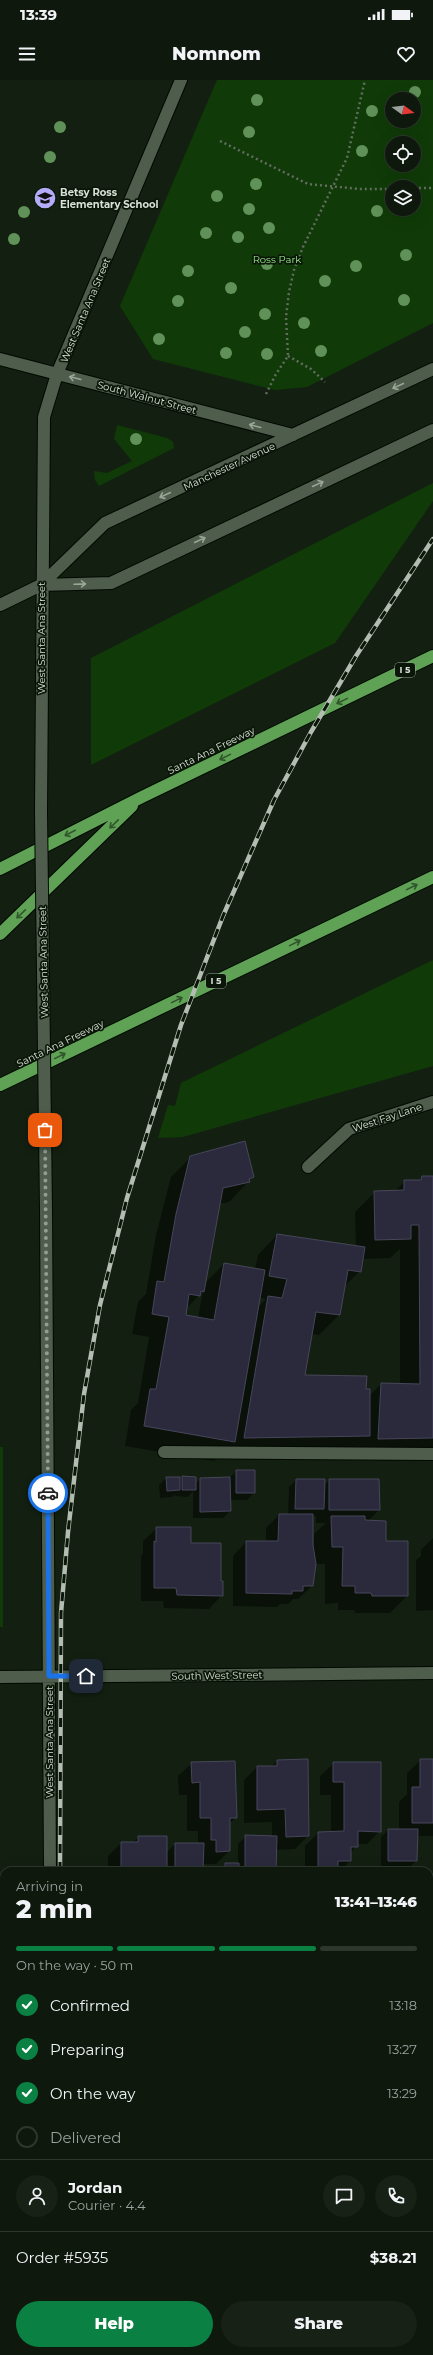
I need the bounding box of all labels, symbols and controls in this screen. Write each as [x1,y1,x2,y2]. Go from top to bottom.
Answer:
text: 13:39 [20,5,57,24]
icon: menu [16,43,38,65]
text: Nomnom [172,43,261,65]
icon: heart [395,43,417,65]
north arrow [385,92,421,128]
map controls [385,92,421,216]
button: locate [385,136,421,172]
button: layers [385,180,421,216]
school or university icon: Betsy Ross Elementary School [32,185,58,211]
place label: Betsy Ross Elementary School [60,186,159,211]
park label: Ross Park [253,253,301,266]
street label: West Santa Ana Street [58,256,113,364]
one-way arrow [69,374,82,382]
street label: South Walnut Street [96,378,198,417]
one-way arrow [392,383,404,390]
one-way arrow [249,421,262,429]
street label: Manchester Avenue [181,439,277,493]
one-way arrow [312,480,324,487]
one-way arrow [160,492,172,499]
one-way arrow [194,536,206,543]
one-way arrow [73,580,86,588]
street label: West Santa Ana Street [35,582,48,694]
road number: I 5 [395,663,415,677]
one-way arrow [337,698,349,705]
street label: Santa Ana Freeway [165,723,257,777]
one-way arrow [219,754,231,761]
one-way arrow [109,819,119,829]
one-way arrow [64,830,76,837]
one-way arrow [406,883,418,890]
street label: West Santa Ana Street [36,906,51,1018]
one-way arrow [16,910,26,919]
one-way arrow [288,939,300,946]
road number: I 5 [206,974,226,988]
one-way arrow [171,996,183,1003]
street label: Santa Ana Freeway [14,1016,106,1070]
one-way arrow [54,1052,66,1059]
street label: West Fay Lane [351,1100,424,1135]
pin [28,1113,62,1147]
icon: bag [34,1119,56,1141]
courier [28,1473,68,1513]
icon: car [37,1482,59,1504]
pin [69,1659,103,1693]
icon: home [75,1665,97,1687]
street label: South West Street [171,1668,263,1683]
street label: West Santa Ana Street [43,1686,56,1798]
text: Arriving in [16,1878,83,1894]
text: 13:41–13:46 [335,1892,417,1911]
text: 2 min [16,1893,93,1925]
text: On the way · 50 m [16,1957,133,1973]
icon: check [16,1994,38,2016]
text: Confirmed [50,1996,130,2015]
text: 13:18 [389,1997,417,2013]
icon: check [16,2038,38,2060]
text: Preparing [50,2040,125,2059]
text: 13:27 [387,2041,417,2057]
icon: check [16,2082,38,2104]
text: On the way [50,2084,135,2103]
text: 13:29 [387,2085,417,2101]
text: Delivered [50,2128,122,2147]
button: person [16,2175,58,2217]
button: chat [323,2175,365,2217]
button: phone [375,2175,417,2217]
text: Jordan [68,2178,122,2197]
text: Courier · 4.4 [68,2197,146,2213]
text: Order #5935 [16,2248,108,2267]
text: $38.21 [370,2248,417,2267]
button: Help [16,2301,213,2347]
button: Share [221,2301,417,2347]

